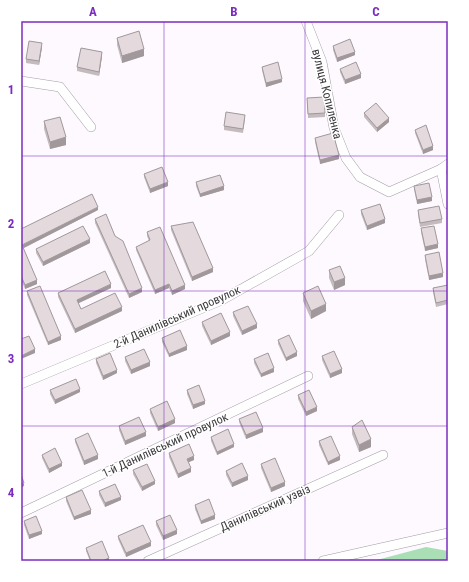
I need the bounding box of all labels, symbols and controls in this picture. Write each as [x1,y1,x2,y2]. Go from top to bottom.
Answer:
text: A [89,4,97,19]
text: B [230,4,238,19]
text: C [372,4,380,19]
street label: вулиця Копиленка [309,48,345,141]
text: 1 [8,82,14,97]
text: 2 [8,216,15,231]
street label: 2-й Данилівський провулок [111,283,243,351]
text: 3 [8,351,14,366]
street label: 1-й Данилівський провулок [100,410,230,480]
street label: Данилівський узвіз [218,482,312,534]
text: 4 [8,485,15,500]

